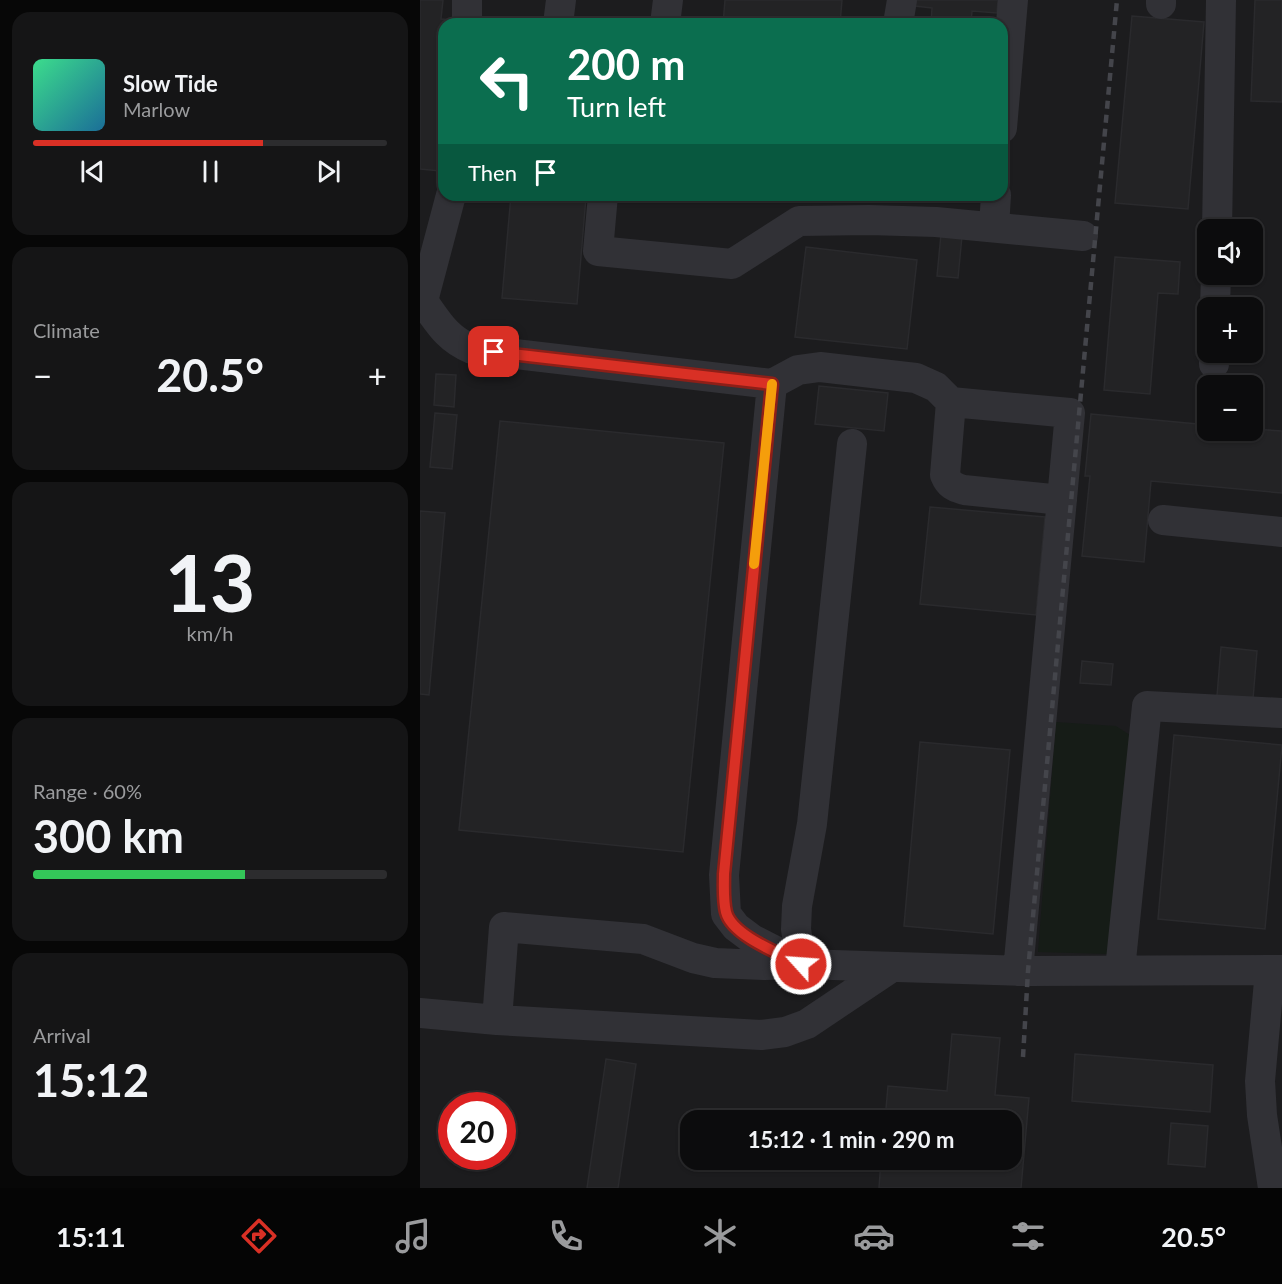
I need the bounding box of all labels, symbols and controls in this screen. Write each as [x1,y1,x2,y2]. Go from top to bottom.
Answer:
text: 200 m [567,39,685,89]
icon: left [468,42,546,120]
text: Slow Tide [123,70,218,97]
text: Turn left [567,90,666,123]
text: Marlow [123,97,190,121]
icon: previous [76,155,109,188]
icon: pause [194,155,227,188]
icon: next [312,155,345,188]
icon: arrive [529,156,562,189]
text: Then [468,159,517,186]
map controls [1197,219,1263,441]
button: sound [1197,219,1263,285]
button: + [1197,297,1263,363]
text: Climate [33,318,100,342]
pin [468,326,519,377]
icon: arrive [477,335,510,368]
text: 20.5° [156,348,264,402]
text: − [33,355,52,395]
text: + [368,355,387,395]
button: − [1197,375,1263,441]
text: 13 [165,535,255,629]
text: km/h [187,621,233,645]
text: Range · 60% [33,779,142,803]
text: 300 km [33,809,184,863]
position arrow [769,932,833,996]
text: Arrival [33,1023,91,1047]
text: 15:12 [33,1053,149,1107]
speed limit sign: 20 [438,1092,516,1170]
text: 15:12 · 1 min · 290 m [748,1126,954,1153]
icon: directions [238,1215,280,1257]
icon: music [392,1215,434,1257]
icon: phone [545,1215,587,1257]
icon: climate [699,1215,741,1257]
icon: car [853,1215,895,1257]
icon: filters [1007,1215,1049,1257]
text: 15:11 [56,1220,126,1253]
text: 20.5° [1161,1220,1226,1253]

